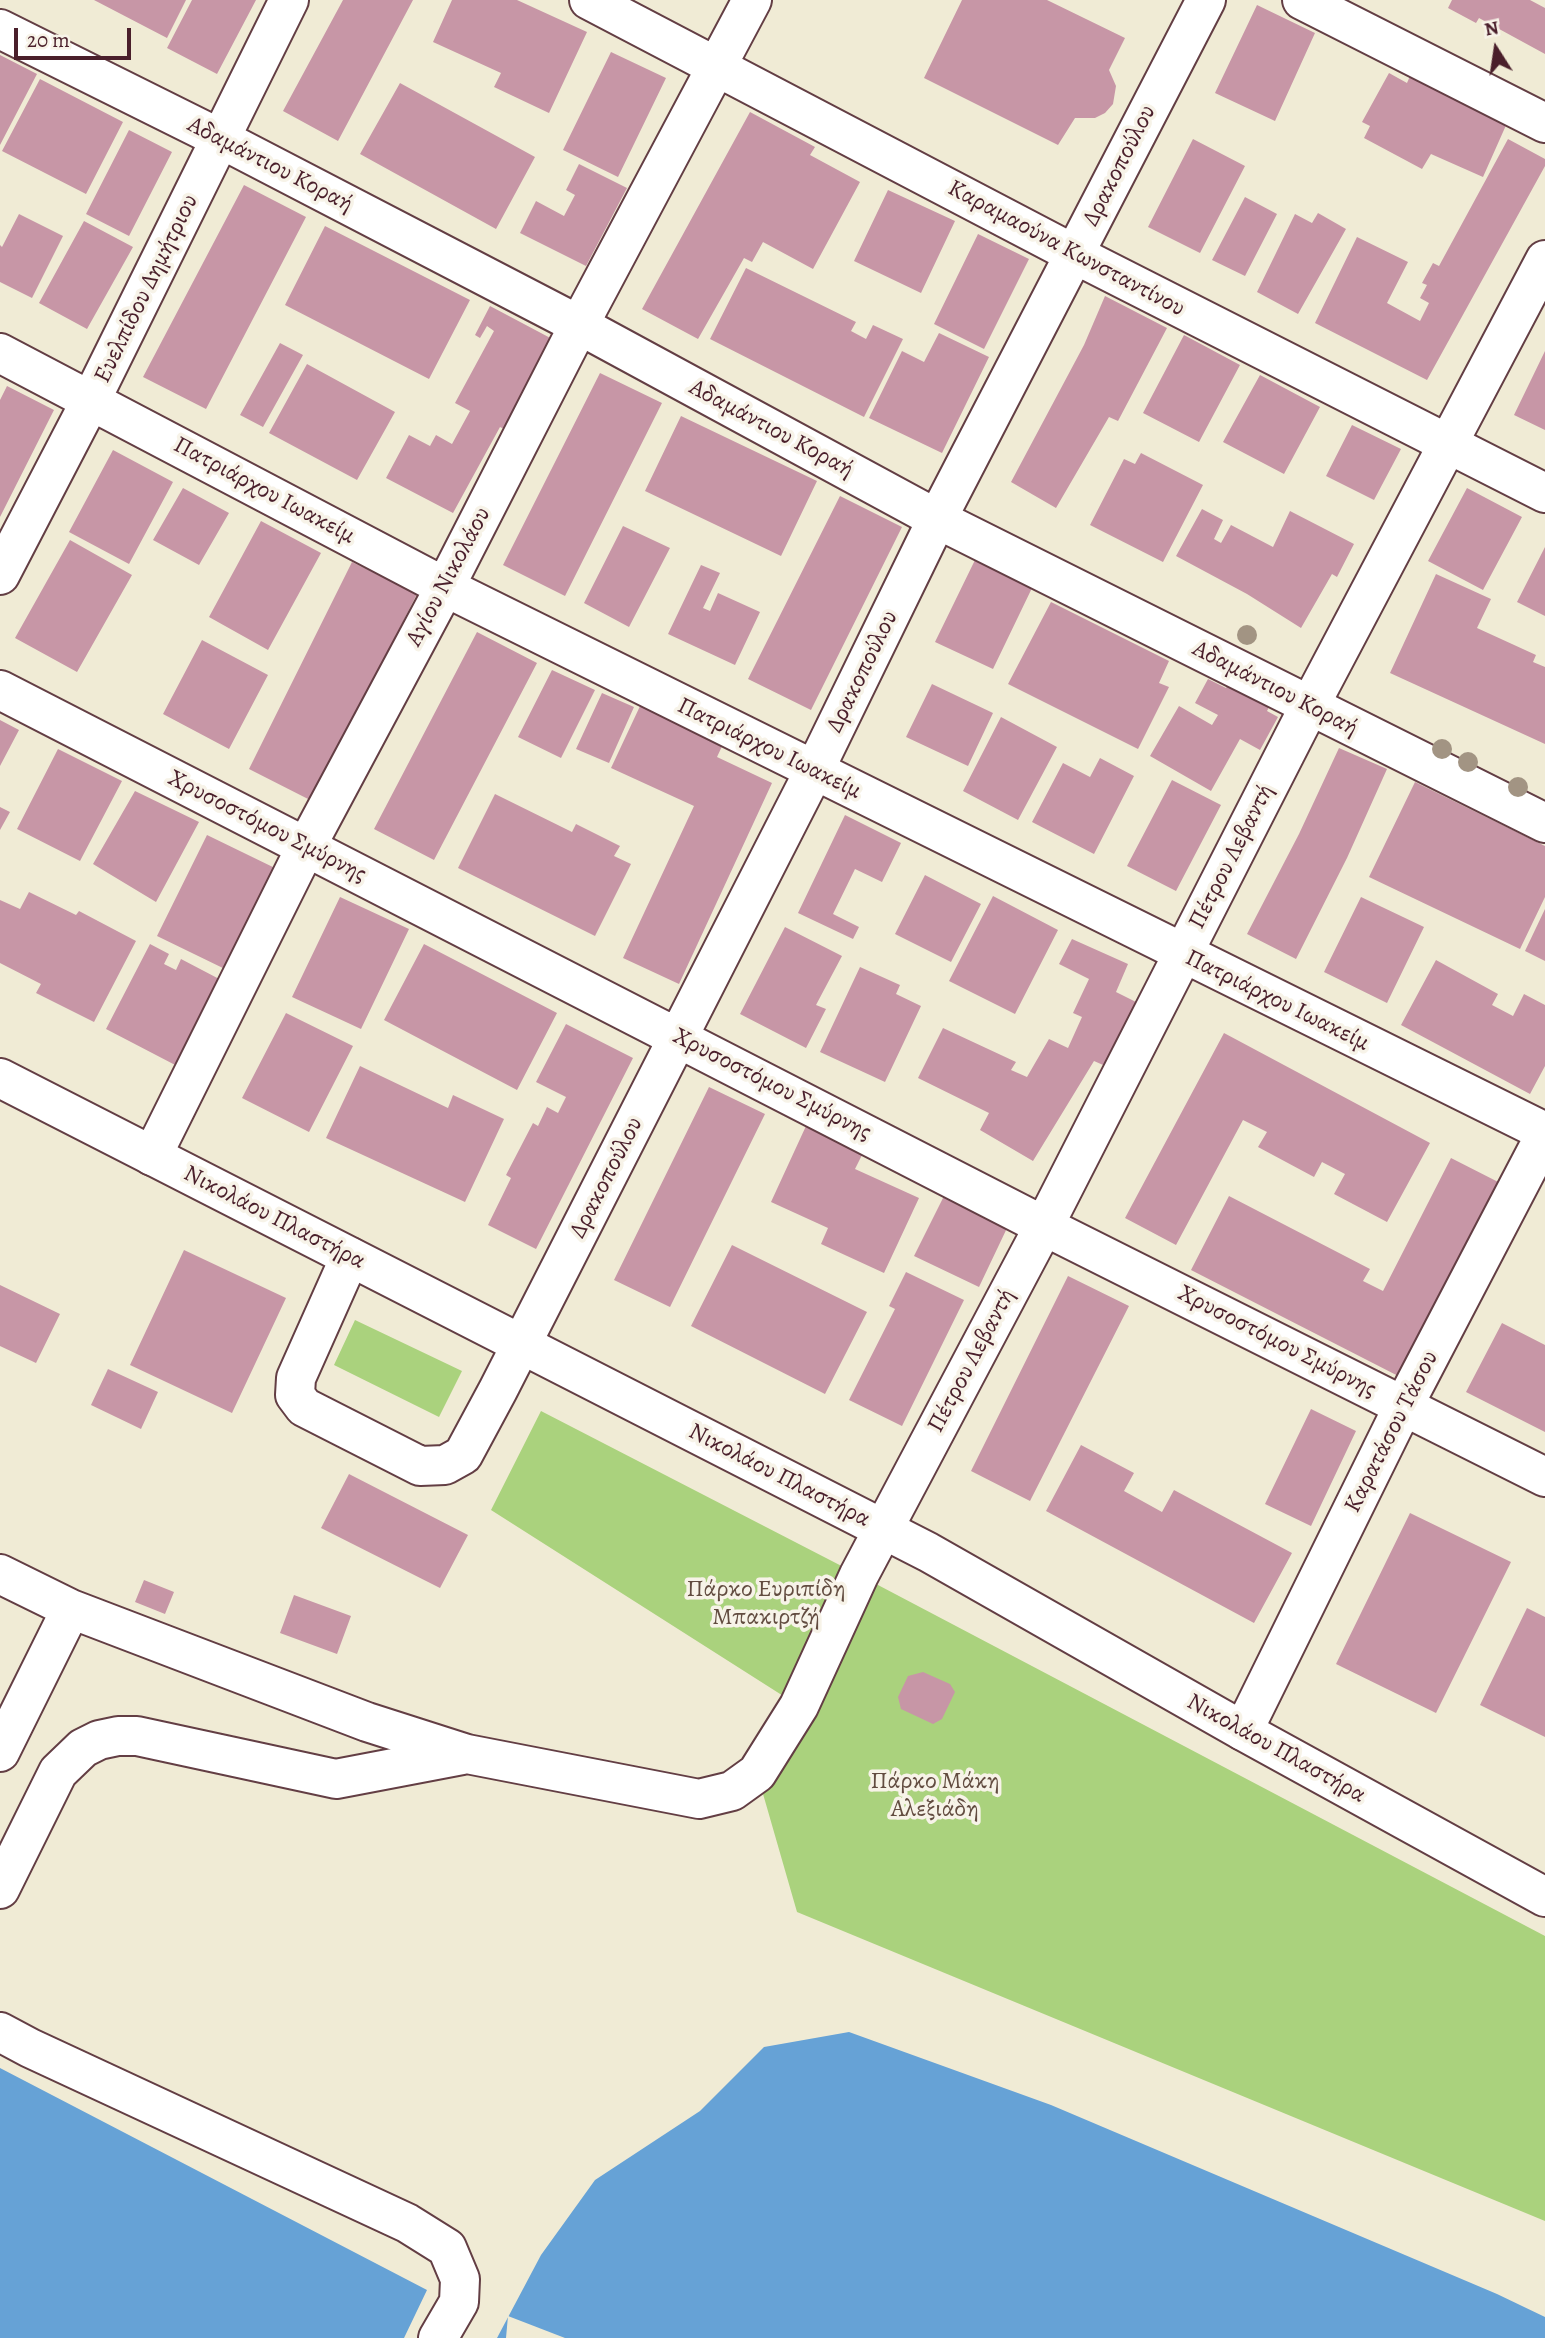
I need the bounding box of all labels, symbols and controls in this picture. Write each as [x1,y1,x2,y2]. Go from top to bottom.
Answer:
scale bar [18,14,135,58]
north arrow [1461,14,1531,84]
text: N [1482,14,1501,43]
text: 20 m [27,26,70,54]
street label: Δρακοπούλου [1077,101,1163,231]
street label: Αδαμάντιου Κοραή [182,111,358,219]
street label: Καραμαούνα Κωνσταντίνου [943,174,1189,324]
street label: Ευελπίδου Δημήτριου [89,190,205,388]
street label: Αδαμάντιου Κοραή [684,374,858,484]
street label: Πατριάρχου Ιωακείμ [168,431,360,551]
street label: Αγίου Νικολάου [400,503,498,651]
street label: Δρακοπούλου [821,606,905,738]
street label: Αδαμάντιου Κοραή [1187,635,1363,743]
street label: Πατριάρχου Ιωακείμ [672,692,866,806]
street label: Χρυσοστόμου Σμύρνης [163,765,371,889]
street label: Πέτρου Λεβαντή [1183,780,1281,934]
street label: Πατριάρχου Ιωακείμ [1180,944,1374,1058]
street label: Χρυσοστόμου Σμύρνης [668,1023,876,1147]
street label: Δρακοπούλου [564,1113,650,1243]
street label: Νικολάου Πλαστήρα [178,1160,370,1276]
street label: Χρυσοστόμου Σμύρνης [1173,1280,1381,1404]
street label: Πέτρου Λεβαντή [922,1284,1022,1438]
street label: Καρατάσου Τάσου [1339,1346,1445,1518]
street label: Νικολάου Πλαστήρα [683,1418,875,1534]
park label: Πάρκο Ευριπίδη Μπακιρτζή [686,1576,846,1632]
street label: Νικολάου Πλαστήρα [1181,1688,1371,1810]
park label: Πάρκο Μάκη Αλεξιάδη [870,1768,1000,1824]

